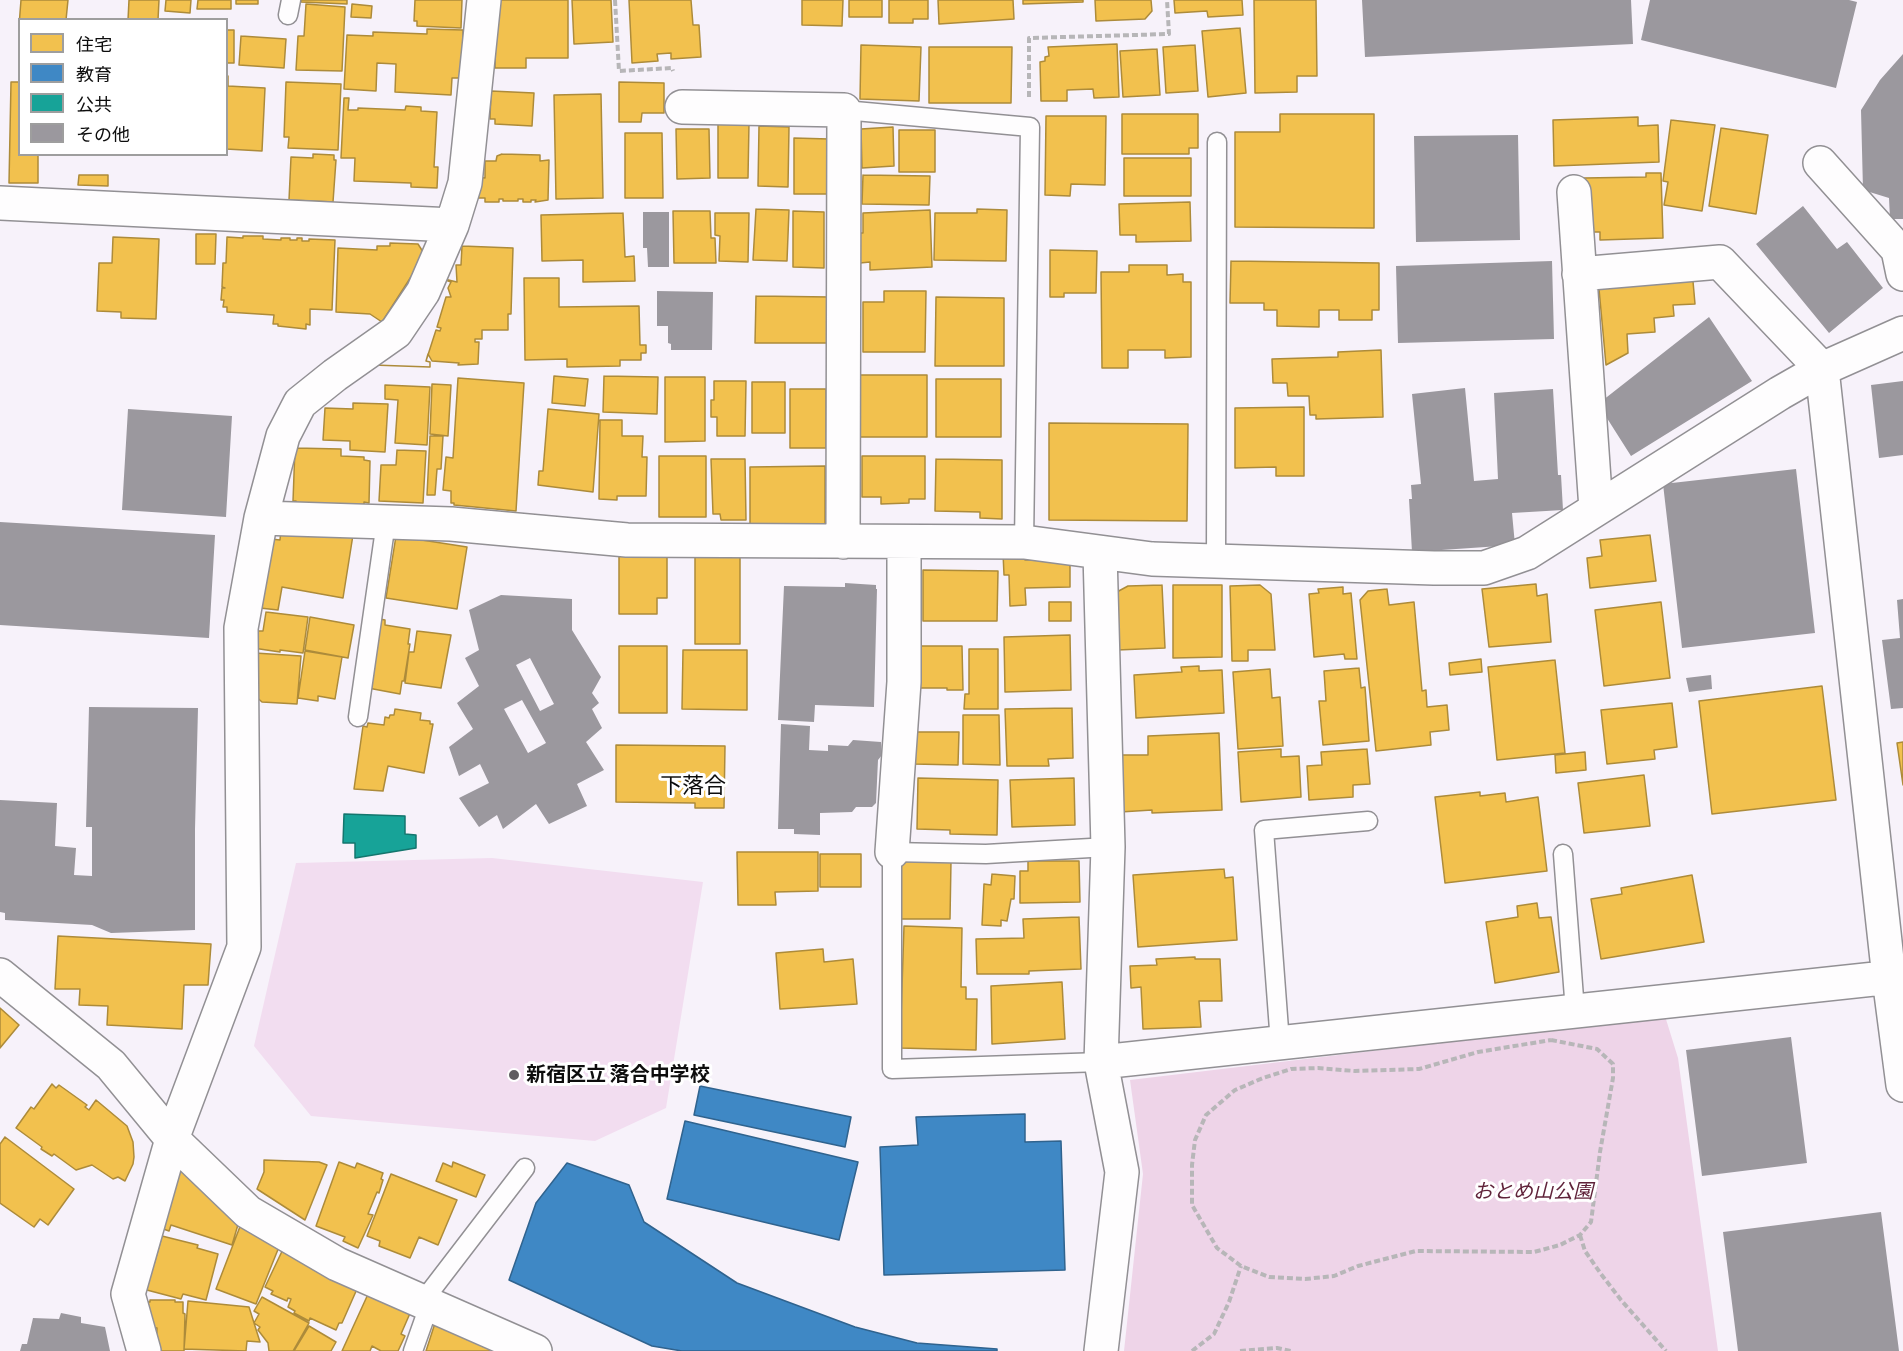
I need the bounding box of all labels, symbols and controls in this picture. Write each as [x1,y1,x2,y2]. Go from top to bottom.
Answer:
legend [18,18,228,156]
text: 住宅 [76,35,112,55]
text: 教育 [76,65,112,85]
text: 公共 [76,95,112,115]
text: その他 [76,125,130,145]
district label: 下落合 [660,773,726,799]
place label: 新宿区立 落合中学校 [526,1063,710,1087]
marker: 新宿区立 落合中学校 [507,1068,521,1082]
park label: おとめ山公園 [1473,1180,1593,1204]

